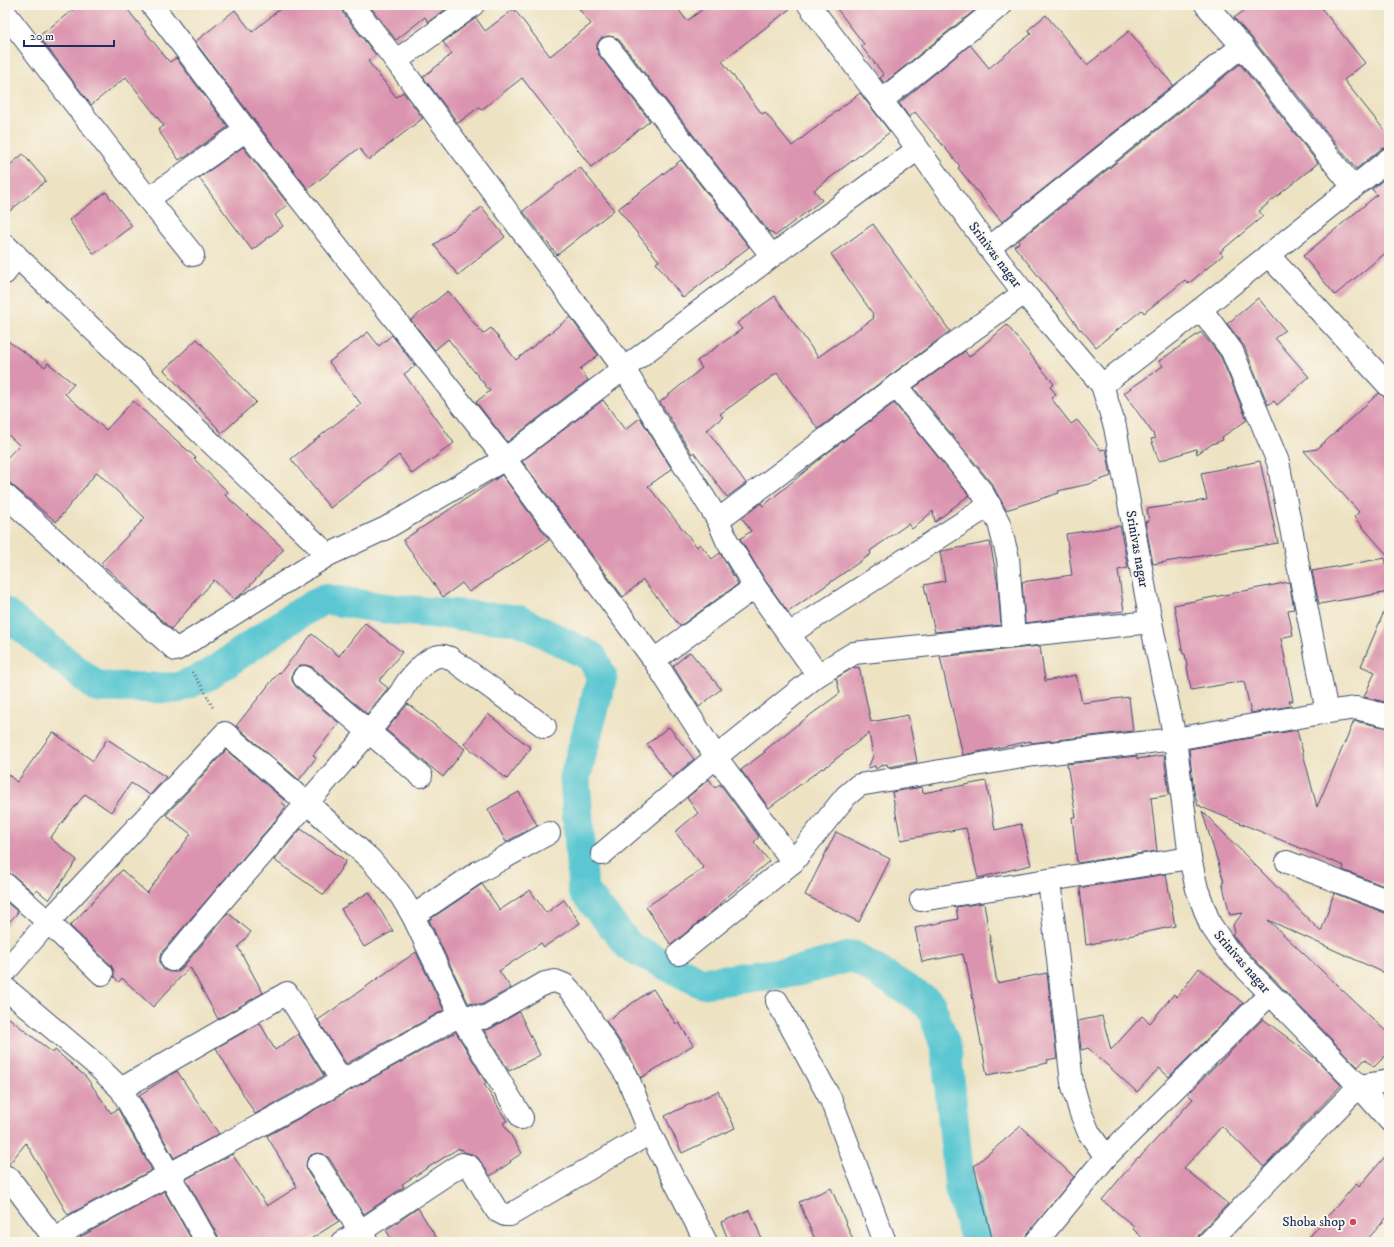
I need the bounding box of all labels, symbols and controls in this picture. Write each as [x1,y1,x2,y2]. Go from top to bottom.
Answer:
scale bar [24,22,114,48]
text: 20 m [30,29,54,44]
street label: Srinivas nagar [964,218,1026,292]
street label: Srinivas nagar [1121,509,1153,590]
street label: Srinivas nagar [1210,927,1275,998]
place label: Shoba shop [1282,1213,1345,1231]
marker: Shoba shop [1348,1217,1358,1227]

